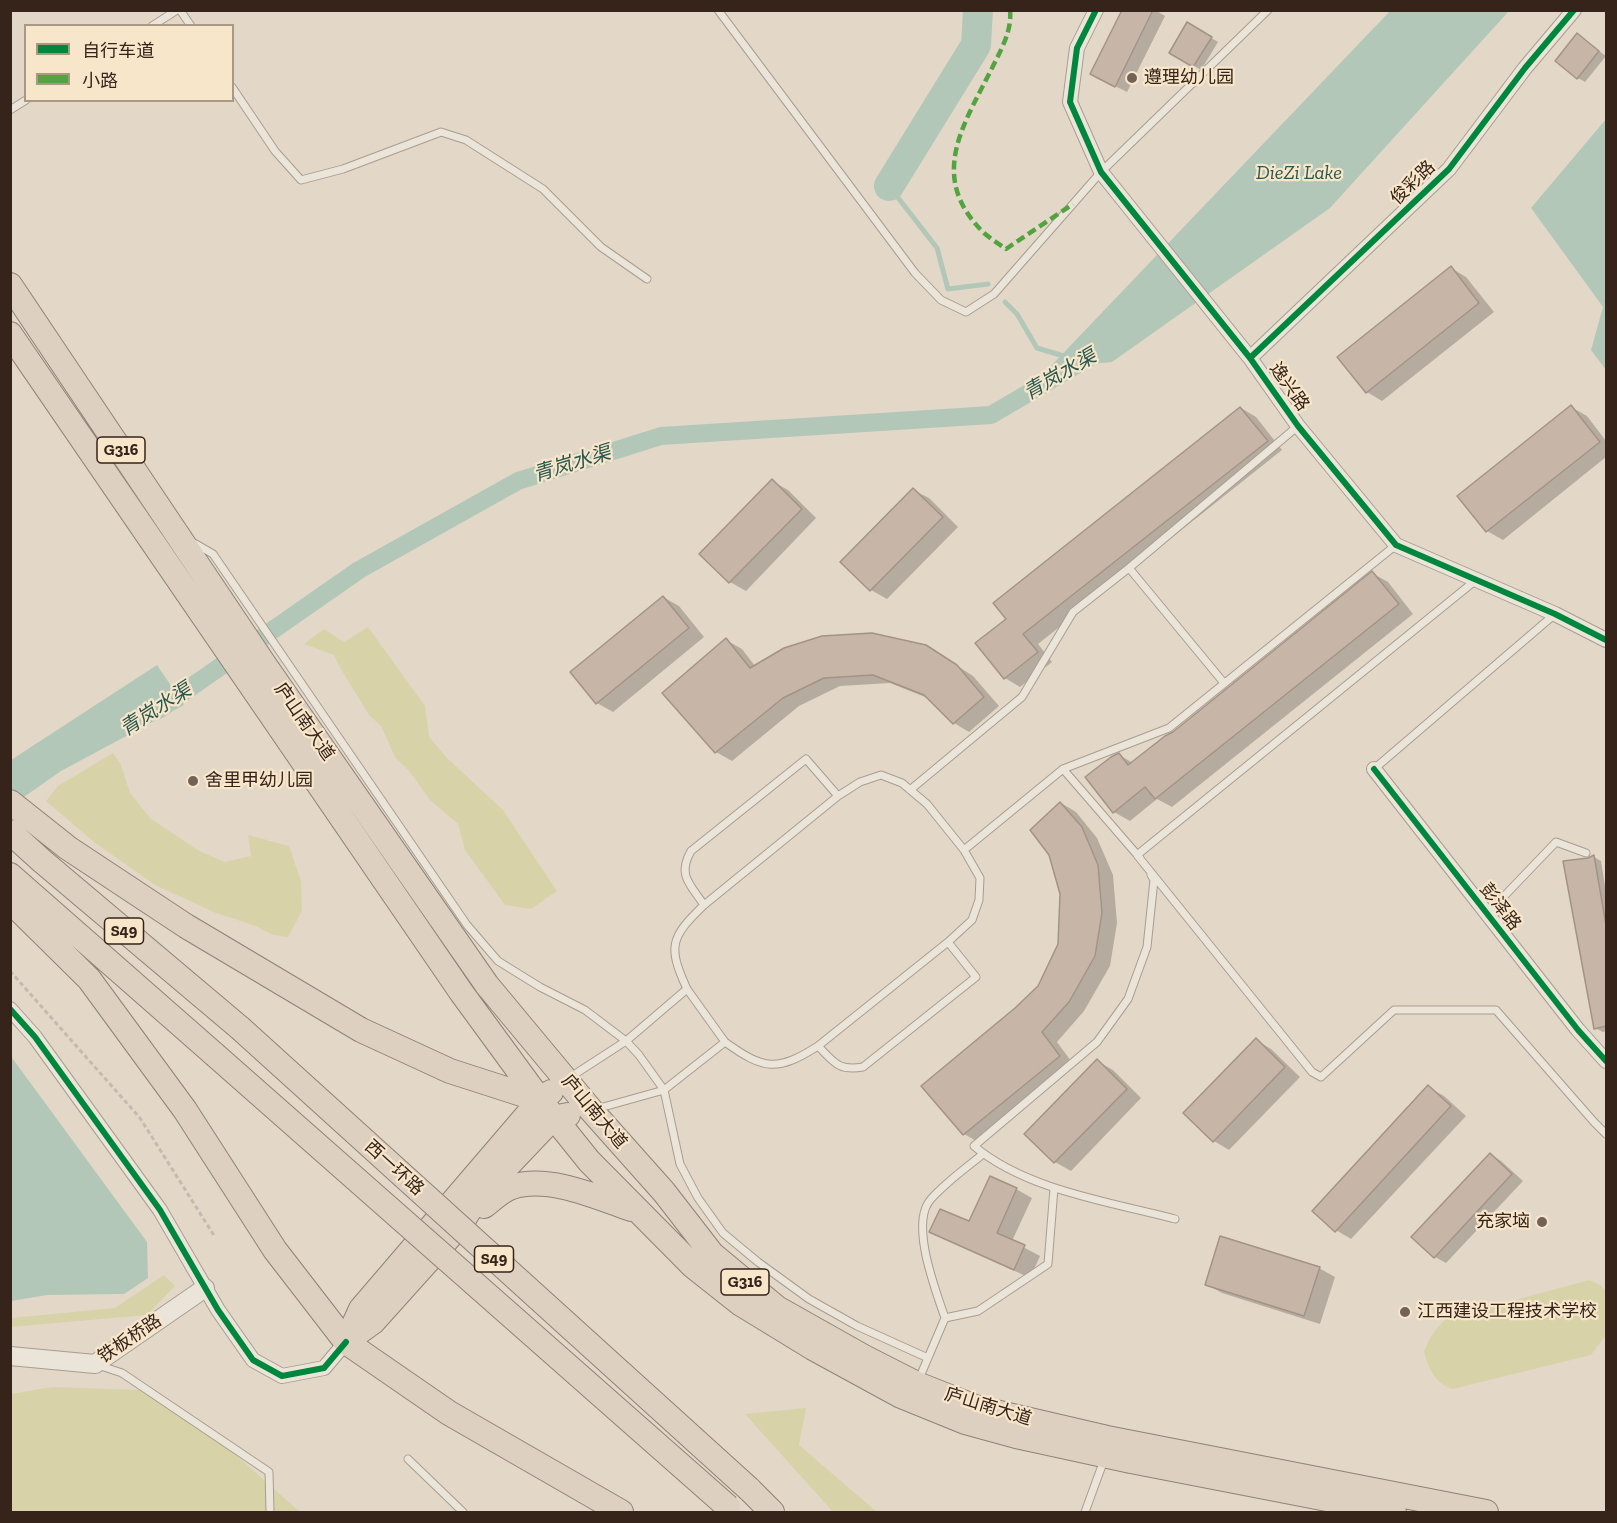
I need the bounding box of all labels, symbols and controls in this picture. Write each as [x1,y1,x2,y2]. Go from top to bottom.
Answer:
legend [24,24,234,102]
text: 自行车道 [82,40,154,62]
place label: 遵理幼儿园 [1144,67,1234,89]
text: 小路 [82,70,118,92]
marker: 遵理幼儿园 [1125,71,1139,85]
street label: 俊彩路 [1386,156,1440,210]
water label: DieZi Lake [1256,161,1342,185]
water label: 青岚水渠 [1019,345,1101,405]
street label: 逸兴路 [1265,359,1313,415]
road number: G316 [97,437,145,463]
water label: 青岚水渠 [530,441,614,487]
water label: 青岚水渠 [116,678,196,742]
street label: 庐山南大道 [269,679,339,765]
place label: 舍里甲幼儿园 [205,770,313,792]
marker: 舍里甲幼儿园 [186,774,200,788]
street label: 彭泽路 [1475,879,1525,935]
road number: S49 [104,918,144,944]
street label: 庐山南大道 [557,1071,631,1153]
street label: 西一环路 [360,1136,428,1200]
place label: 充家垴 [1476,1211,1530,1233]
marker: 充家垴 [1535,1215,1549,1229]
road number: S49 [474,1246,514,1272]
road number: G316 [721,1269,769,1295]
place label: 江西建设工程技术学校 [1417,1301,1597,1323]
marker: 江西建设工程技术学校 [1398,1305,1412,1319]
street label: 铁板桥路 [94,1310,166,1368]
street label: 庐山南大道 [942,1384,1034,1430]

